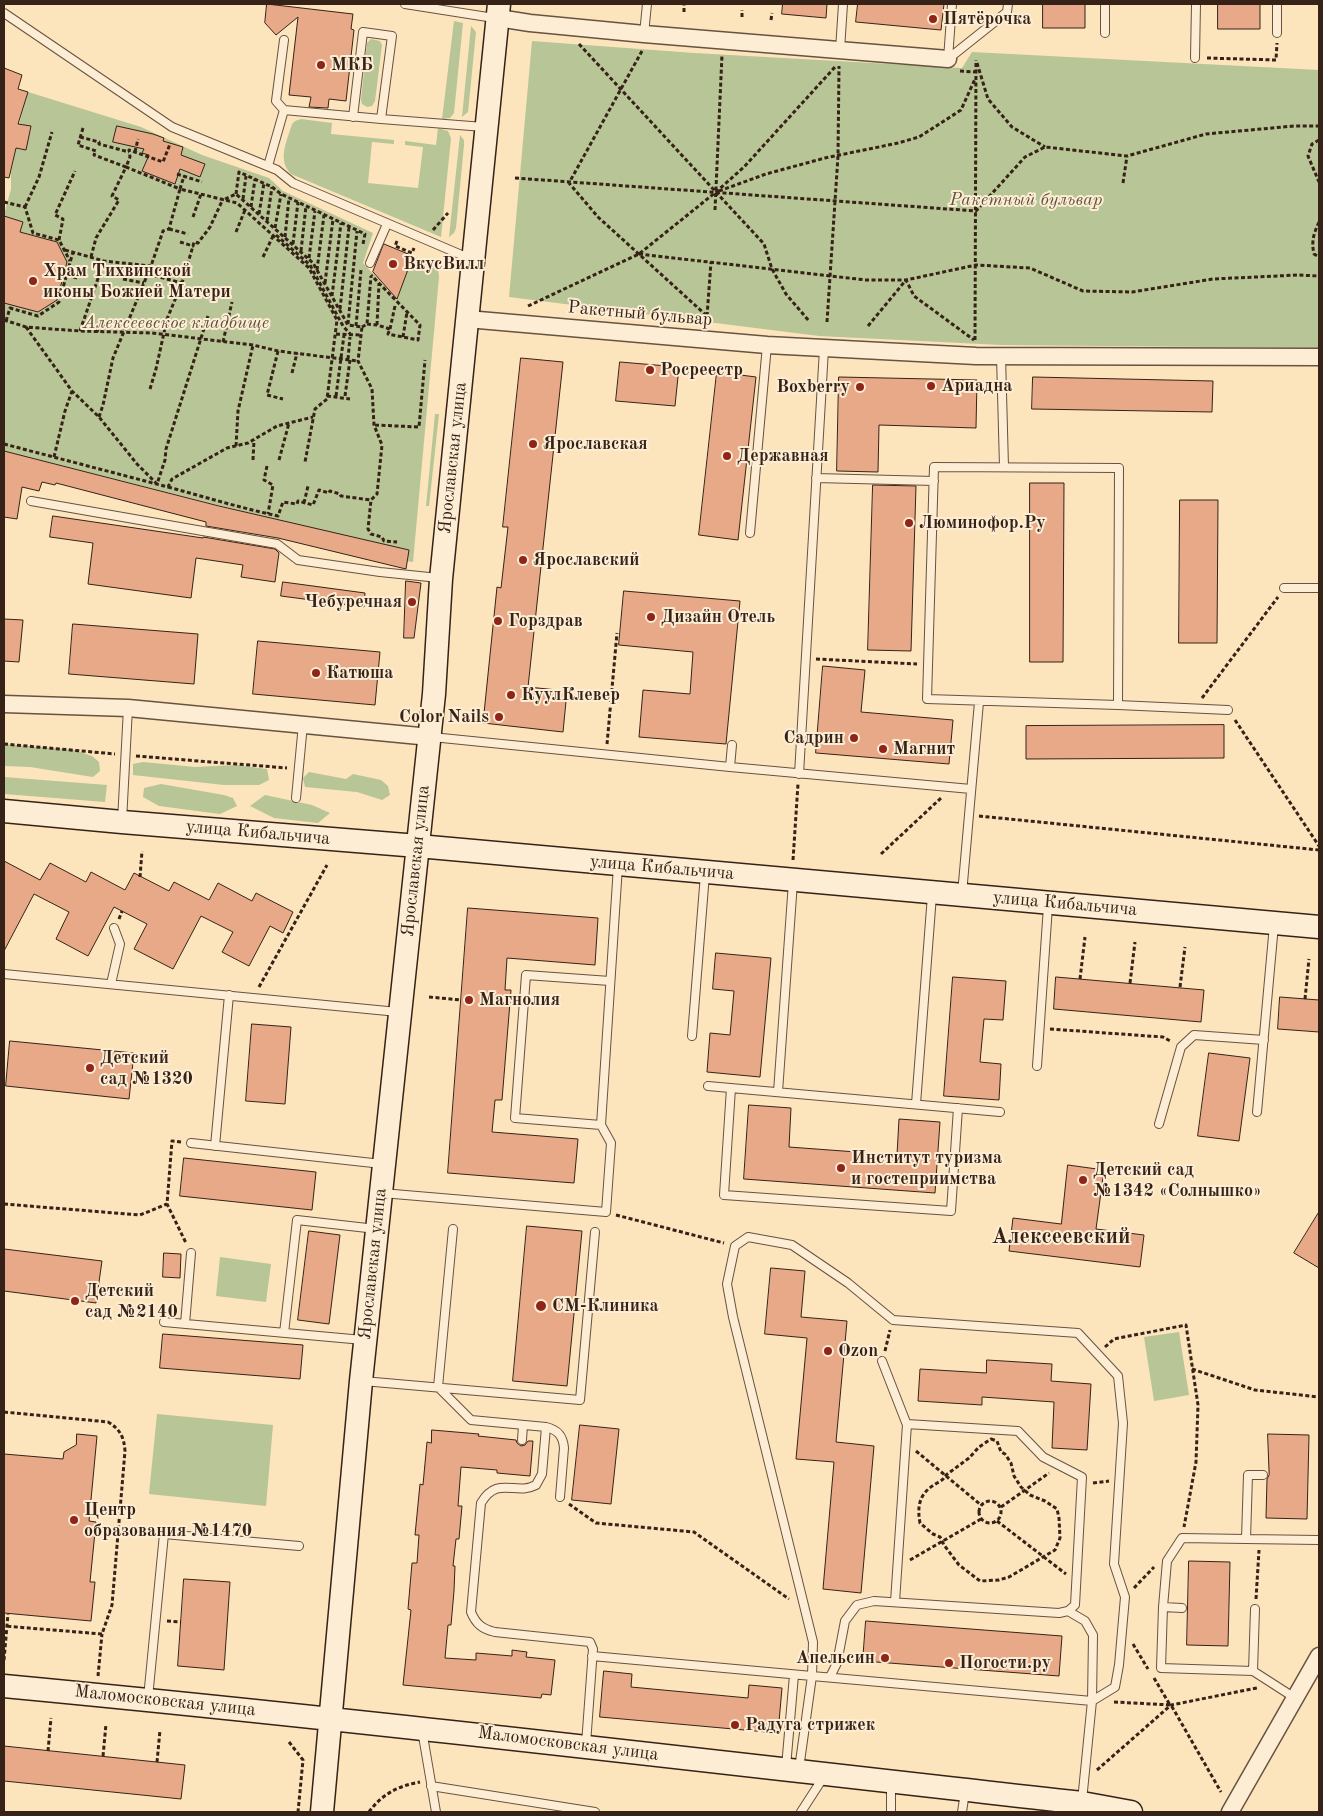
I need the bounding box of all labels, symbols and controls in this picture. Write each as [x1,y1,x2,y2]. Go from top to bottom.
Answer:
place label: Пятёрочка [943,8,1031,30]
marker: Пятёрочка [927,13,939,25]
place label: МКБ [331,54,373,76]
marker: МКБ [315,59,327,71]
park label: Ракетный бульвар [949,189,1103,211]
place label: ВкусВилл [403,253,484,275]
marker: ВкусВилл [387,258,399,270]
place label: Храм Тихвинской иконы Божией Матери [43,260,231,302]
marker: Храм Тихвинской иконы Божией Матери [27,275,39,287]
street label: Ракетный бульвар [567,297,713,331]
park label: Алексеевское кладбище [83,312,269,334]
place label: Росреестр [660,359,743,381]
marker: Росреестр [644,364,656,376]
place label: Ариадна [941,375,1012,397]
place label: Boxberry [776,376,850,398]
marker: Ариадна [925,380,937,392]
street label: Ярославская улица [434,381,472,535]
marker: Boxberry [854,381,866,393]
place label: Ярославская [543,433,648,455]
marker: Ярославская [527,438,539,450]
place label: Державная [737,445,829,467]
marker: Державная [721,450,733,462]
place label: Люминофор.Ру [919,512,1046,534]
marker: Люминофор.Ру [903,517,915,529]
place label: Ярославский [533,549,639,571]
marker: Ярославский [517,554,529,566]
place label: Чебуречная [304,591,402,613]
marker: Чебуречная [406,596,418,608]
place label: Дизайн Отель [661,606,775,628]
place label: Горздрав [508,610,583,632]
marker: Дизайн Отель [645,611,657,623]
marker: Горздрав [492,615,504,627]
place label: Катюша [326,662,393,684]
marker: Катюша [310,667,322,679]
place label: КуулКлевер [521,684,620,706]
marker: КуулКлевер [505,689,517,701]
place label: Color Nails [399,706,489,728]
marker: Color Nails [493,711,505,723]
place label: Садрин [783,727,844,749]
marker: Садрин [848,732,860,744]
place label: Магнит [893,738,955,760]
marker: Магнит [877,743,889,755]
street label: Ярославская улица [397,784,435,938]
street label: улица Кибальчича [185,816,331,850]
street label: улица Кибальчича [589,851,735,885]
street label: улица Кибальчича [992,887,1138,921]
place label: Магнолия [479,989,560,1011]
marker: Магнолия [463,994,475,1006]
place label: Детский сад №1320 [100,1047,193,1090]
marker: Детский сад №1320 [84,1062,96,1074]
place label: Институт туризма и гостеприимства [851,1147,1002,1190]
place label: Детский сад №1342 «Солнышко» [1093,1159,1262,1202]
marker: Институт туризма и гостеприимства [835,1162,847,1174]
marker: Детский сад №1342 «Солнышко» [1077,1174,1089,1186]
street label: Ярославская улица [354,1187,392,1341]
district label: Алексеевский [991,1224,1131,1250]
place label: Детский сад №2140 [85,1280,178,1322]
marker: Детский сад №2140 [69,1295,81,1307]
place label: СМ-Клиника [552,1295,659,1317]
marker: СМ-Клиника [534,1299,548,1313]
place label: Ozon [838,1340,878,1362]
marker: Ozon [822,1345,834,1357]
place label: Центр образования №1470 [84,1499,252,1542]
marker: Центр образования №1470 [68,1514,80,1526]
place label: Апельсин [796,1647,875,1669]
marker: Апельсин [879,1652,891,1664]
place label: Погости.ру [959,1652,1051,1674]
marker: Погости.ру [943,1657,955,1669]
street label: Маломосковская улица [73,1681,257,1721]
place label: Радуга стрижек [745,1714,875,1736]
marker: Радуга стрижек [729,1719,741,1731]
street label: Маломосковская улица [476,1722,660,1766]

